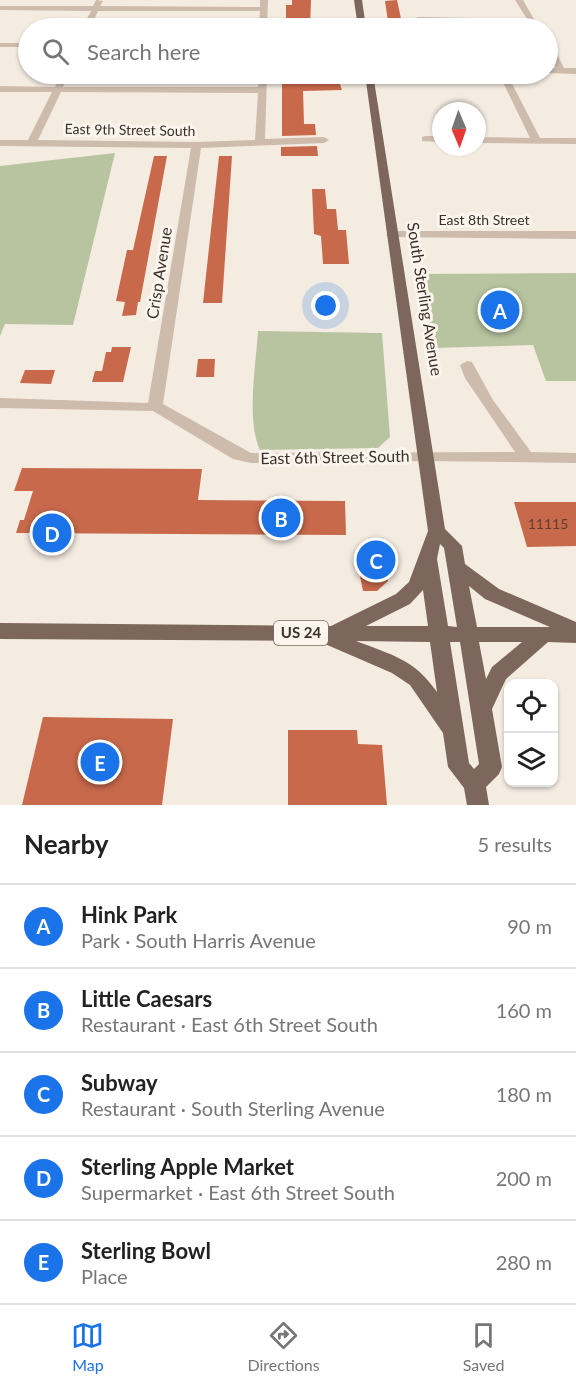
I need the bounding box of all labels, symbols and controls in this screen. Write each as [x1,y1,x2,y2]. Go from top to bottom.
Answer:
search box [18,18,558,84]
icon: search [39,35,72,68]
text: Search here [87,38,200,65]
north arrow [432,102,486,156]
street label: East 9th Street South [65,120,196,139]
street label: East 8th Street [438,211,530,228]
street label: South Sterling Avenue [404,221,447,377]
street label: Crisp Avenue [142,226,175,320]
pin: A [480,288,520,332]
your location [311,291,340,320]
street label: East 6th Street South [260,446,410,467]
pin: B [262,496,300,540]
pin: D [32,510,72,556]
house number: 11115 [528,515,568,532]
pin: C [356,538,395,582]
road number: US 24 [274,621,328,645]
map controls [504,679,558,787]
button: locate [504,679,558,733]
button: layers [504,733,558,787]
pin: E [80,740,120,784]
text: Nearby [24,828,109,860]
text: 5 results [477,832,552,856]
text: Hink Park [81,901,177,928]
text: A [37,914,50,938]
text: 90 m [507,914,552,938]
text: Park · South Harris Avenue [81,928,316,952]
text: Little Caesars [81,985,212,1012]
text: B [37,998,50,1022]
text: 160 m [496,998,552,1022]
text: Restaurant · East 6th Street South [81,1012,378,1036]
text: Subway [81,1069,158,1096]
text: C [37,1082,50,1106]
text: 180 m [496,1082,552,1106]
text: Restaurant · South Sterling Avenue [81,1096,385,1120]
text: Sterling Apple Market [81,1153,294,1180]
text: D [36,1166,51,1190]
text: 200 m [496,1166,552,1190]
text: Supermarket · East 6th Street South [81,1180,395,1204]
text: Sterling Bowl [81,1237,211,1264]
text: E [38,1250,49,1274]
text: 280 m [496,1250,552,1274]
text: Place [81,1264,128,1288]
tab: Map [71,1319,104,1374]
tab: Directions [247,1319,320,1374]
tab: Saved [463,1319,504,1374]

